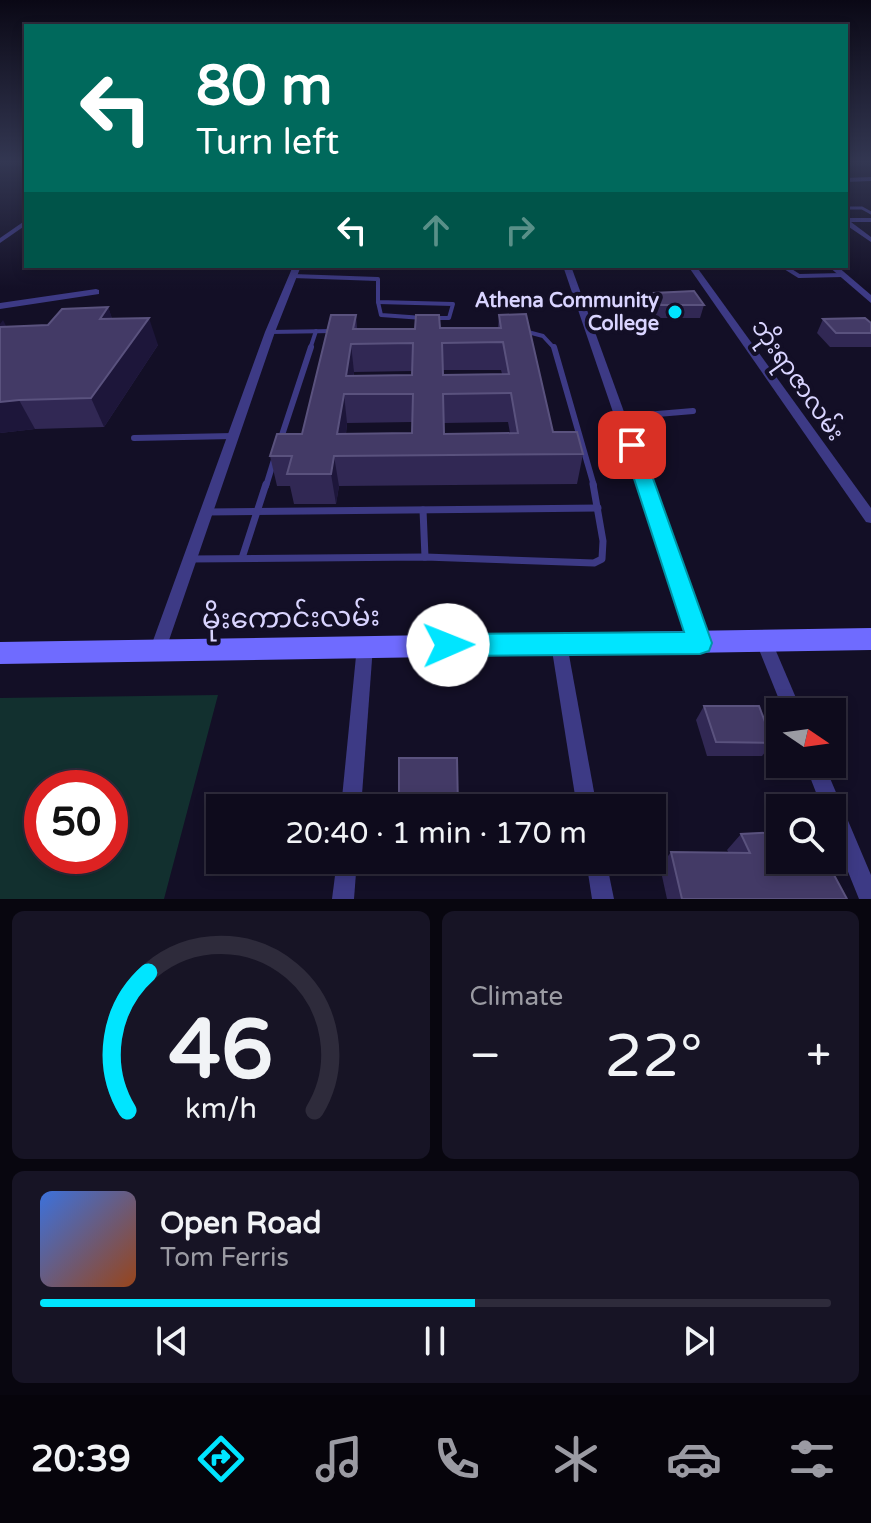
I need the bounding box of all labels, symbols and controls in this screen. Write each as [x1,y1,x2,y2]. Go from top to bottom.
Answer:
text: 80 m [196,53,332,120]
icon: left [64,56,168,160]
text: Turn left [196,121,339,164]
icon: left [330,208,374,252]
icon: ahead [414,208,458,252]
icon: right [498,208,542,252]
place label: Athena Community College [475,289,659,336]
marker: Athena Community College [666,303,684,321]
street label: ဘိုးရာဇာလမ်း [742,313,852,449]
pin [598,411,666,479]
icon: arrive [610,423,654,467]
street label: မိုးကောင်းလမ်း [202,597,380,642]
position arrow [406,603,490,687]
north arrow [766,698,846,778]
map controls [766,698,846,874]
speed limit sign: 50 [24,770,128,874]
button: search [766,794,846,874]
text: 20:40 · 1 min · 170 m [285,815,587,852]
text: Climate [470,981,563,1012]
text: 46 [169,1001,273,1101]
text: 22° [605,1021,703,1093]
text: − [470,1030,501,1083]
text: + [806,1030,831,1083]
text: km/h [185,1092,257,1126]
text: Open Road [160,1205,321,1242]
text: Tom Ferris [160,1242,289,1273]
icon: previous [150,1319,194,1363]
icon: pause [413,1319,457,1363]
icon: next [677,1319,721,1363]
icon: directions [193,1431,249,1487]
icon: music [311,1431,367,1487]
icon: phone [429,1431,485,1487]
icon: climate [548,1431,604,1487]
icon: car [666,1431,722,1487]
icon: filters [784,1431,840,1487]
text: 20:39 [31,1438,131,1481]

